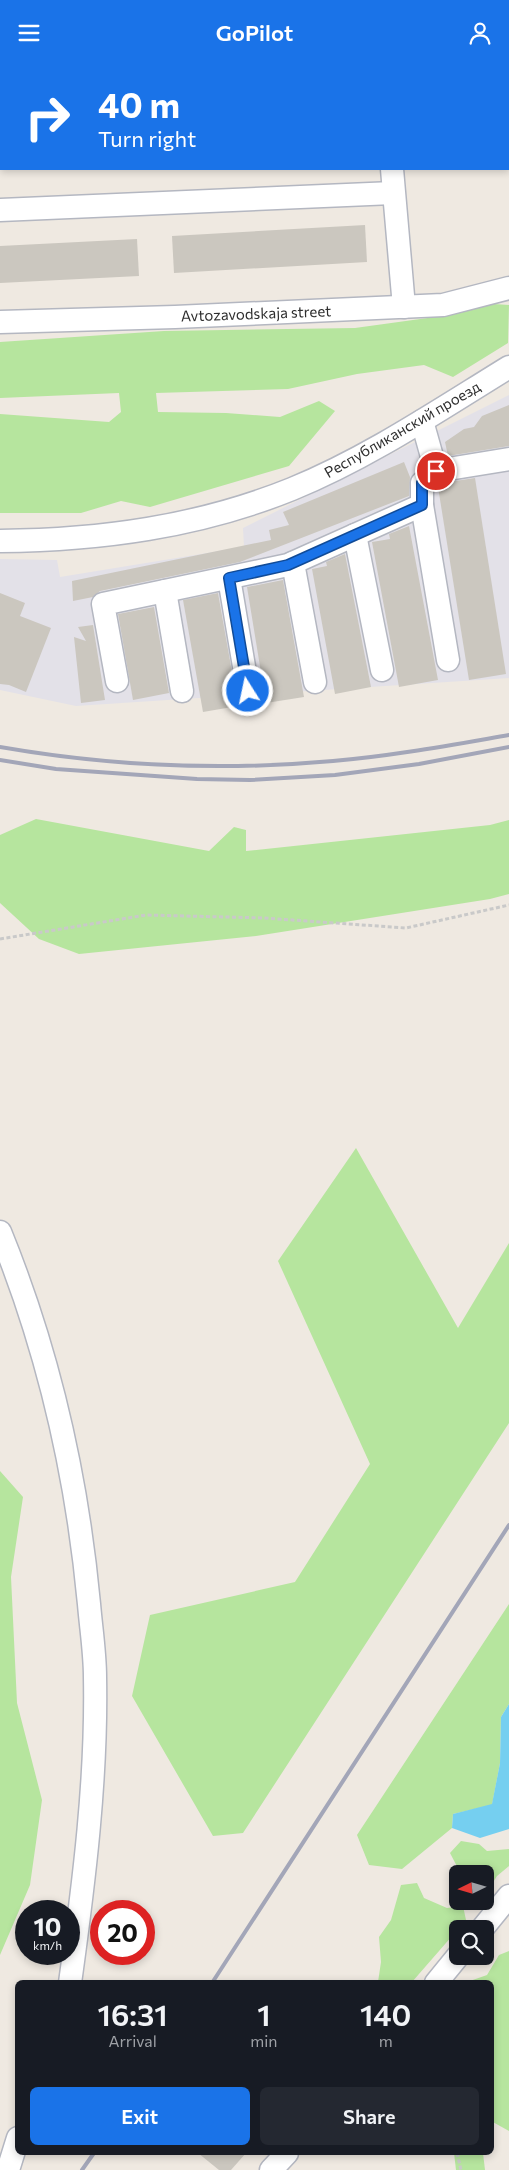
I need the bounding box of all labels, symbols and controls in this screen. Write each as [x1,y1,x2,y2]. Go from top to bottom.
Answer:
icon: menu [15,19,43,47]
text: GoPilot [216,19,293,46]
icon: person [466,19,494,47]
text: 40 m [98,82,180,125]
icon: right [15,85,80,150]
text: Turn right [98,125,196,152]
street label: Avtozavodskaja street [180,301,332,325]
street label: Республиканский проезд [321,377,483,481]
pin [415,450,457,492]
icon: arrive [422,457,450,485]
position arrow [221,664,273,716]
north arrow [449,1865,494,1910]
map controls [449,1865,494,1965]
speed limit sign: 20 [90,1900,155,1965]
text: 10 [34,1911,61,1941]
button: search [449,1920,494,1965]
text: km/h [33,1938,62,1952]
text: 16:31 [98,1995,168,2032]
text: 1 [257,1995,270,2032]
text: 140 [360,1995,411,2032]
text: Arrival [108,2031,157,2050]
text: min [250,2031,277,2050]
text: m [379,2031,393,2050]
button: Exit [30,2087,250,2145]
button: Share [260,2087,479,2145]

